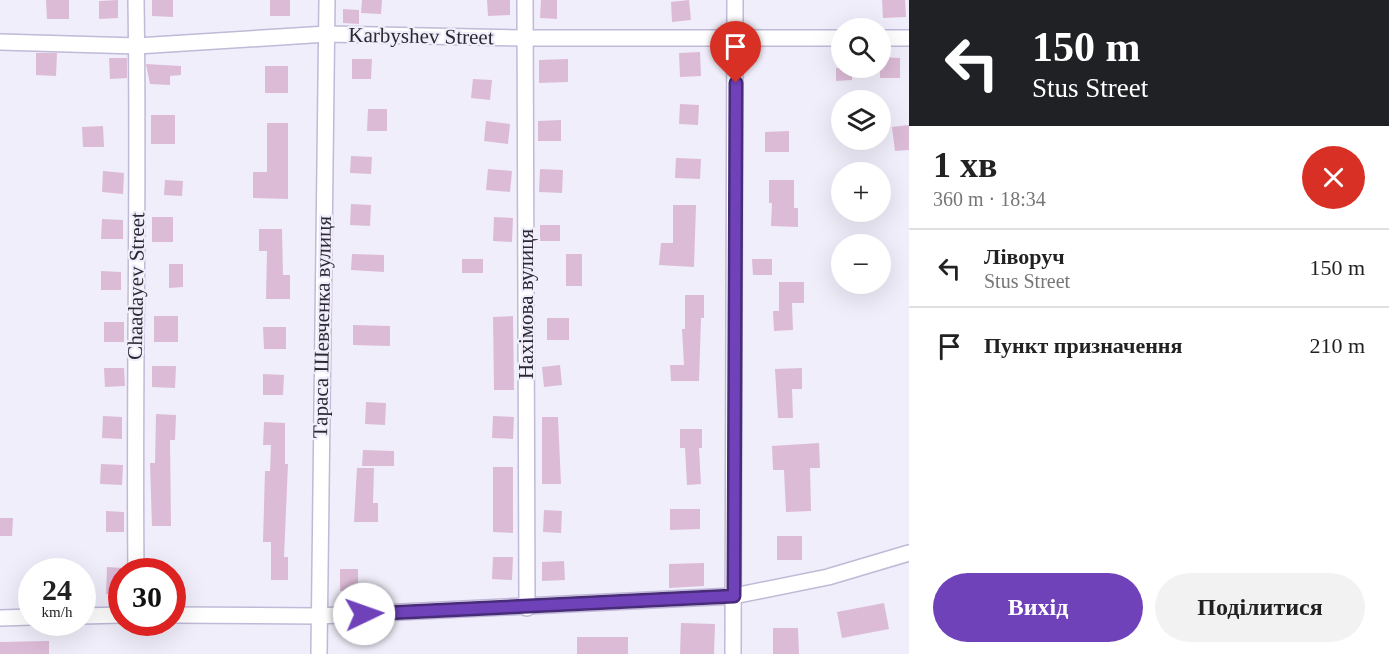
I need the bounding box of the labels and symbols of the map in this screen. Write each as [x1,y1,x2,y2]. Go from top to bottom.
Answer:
pin [710,21,761,83]
street label: Karbyshev Street [348,23,494,49]
street label: Chaadayev Street [123,212,149,360]
street label: Тараса Шевченка вулиця [308,215,336,438]
street label: Нахімова вулиця [514,229,538,379]
speed limit sign: 30 [108,558,186,636]
position arrow [332,582,396,646]

